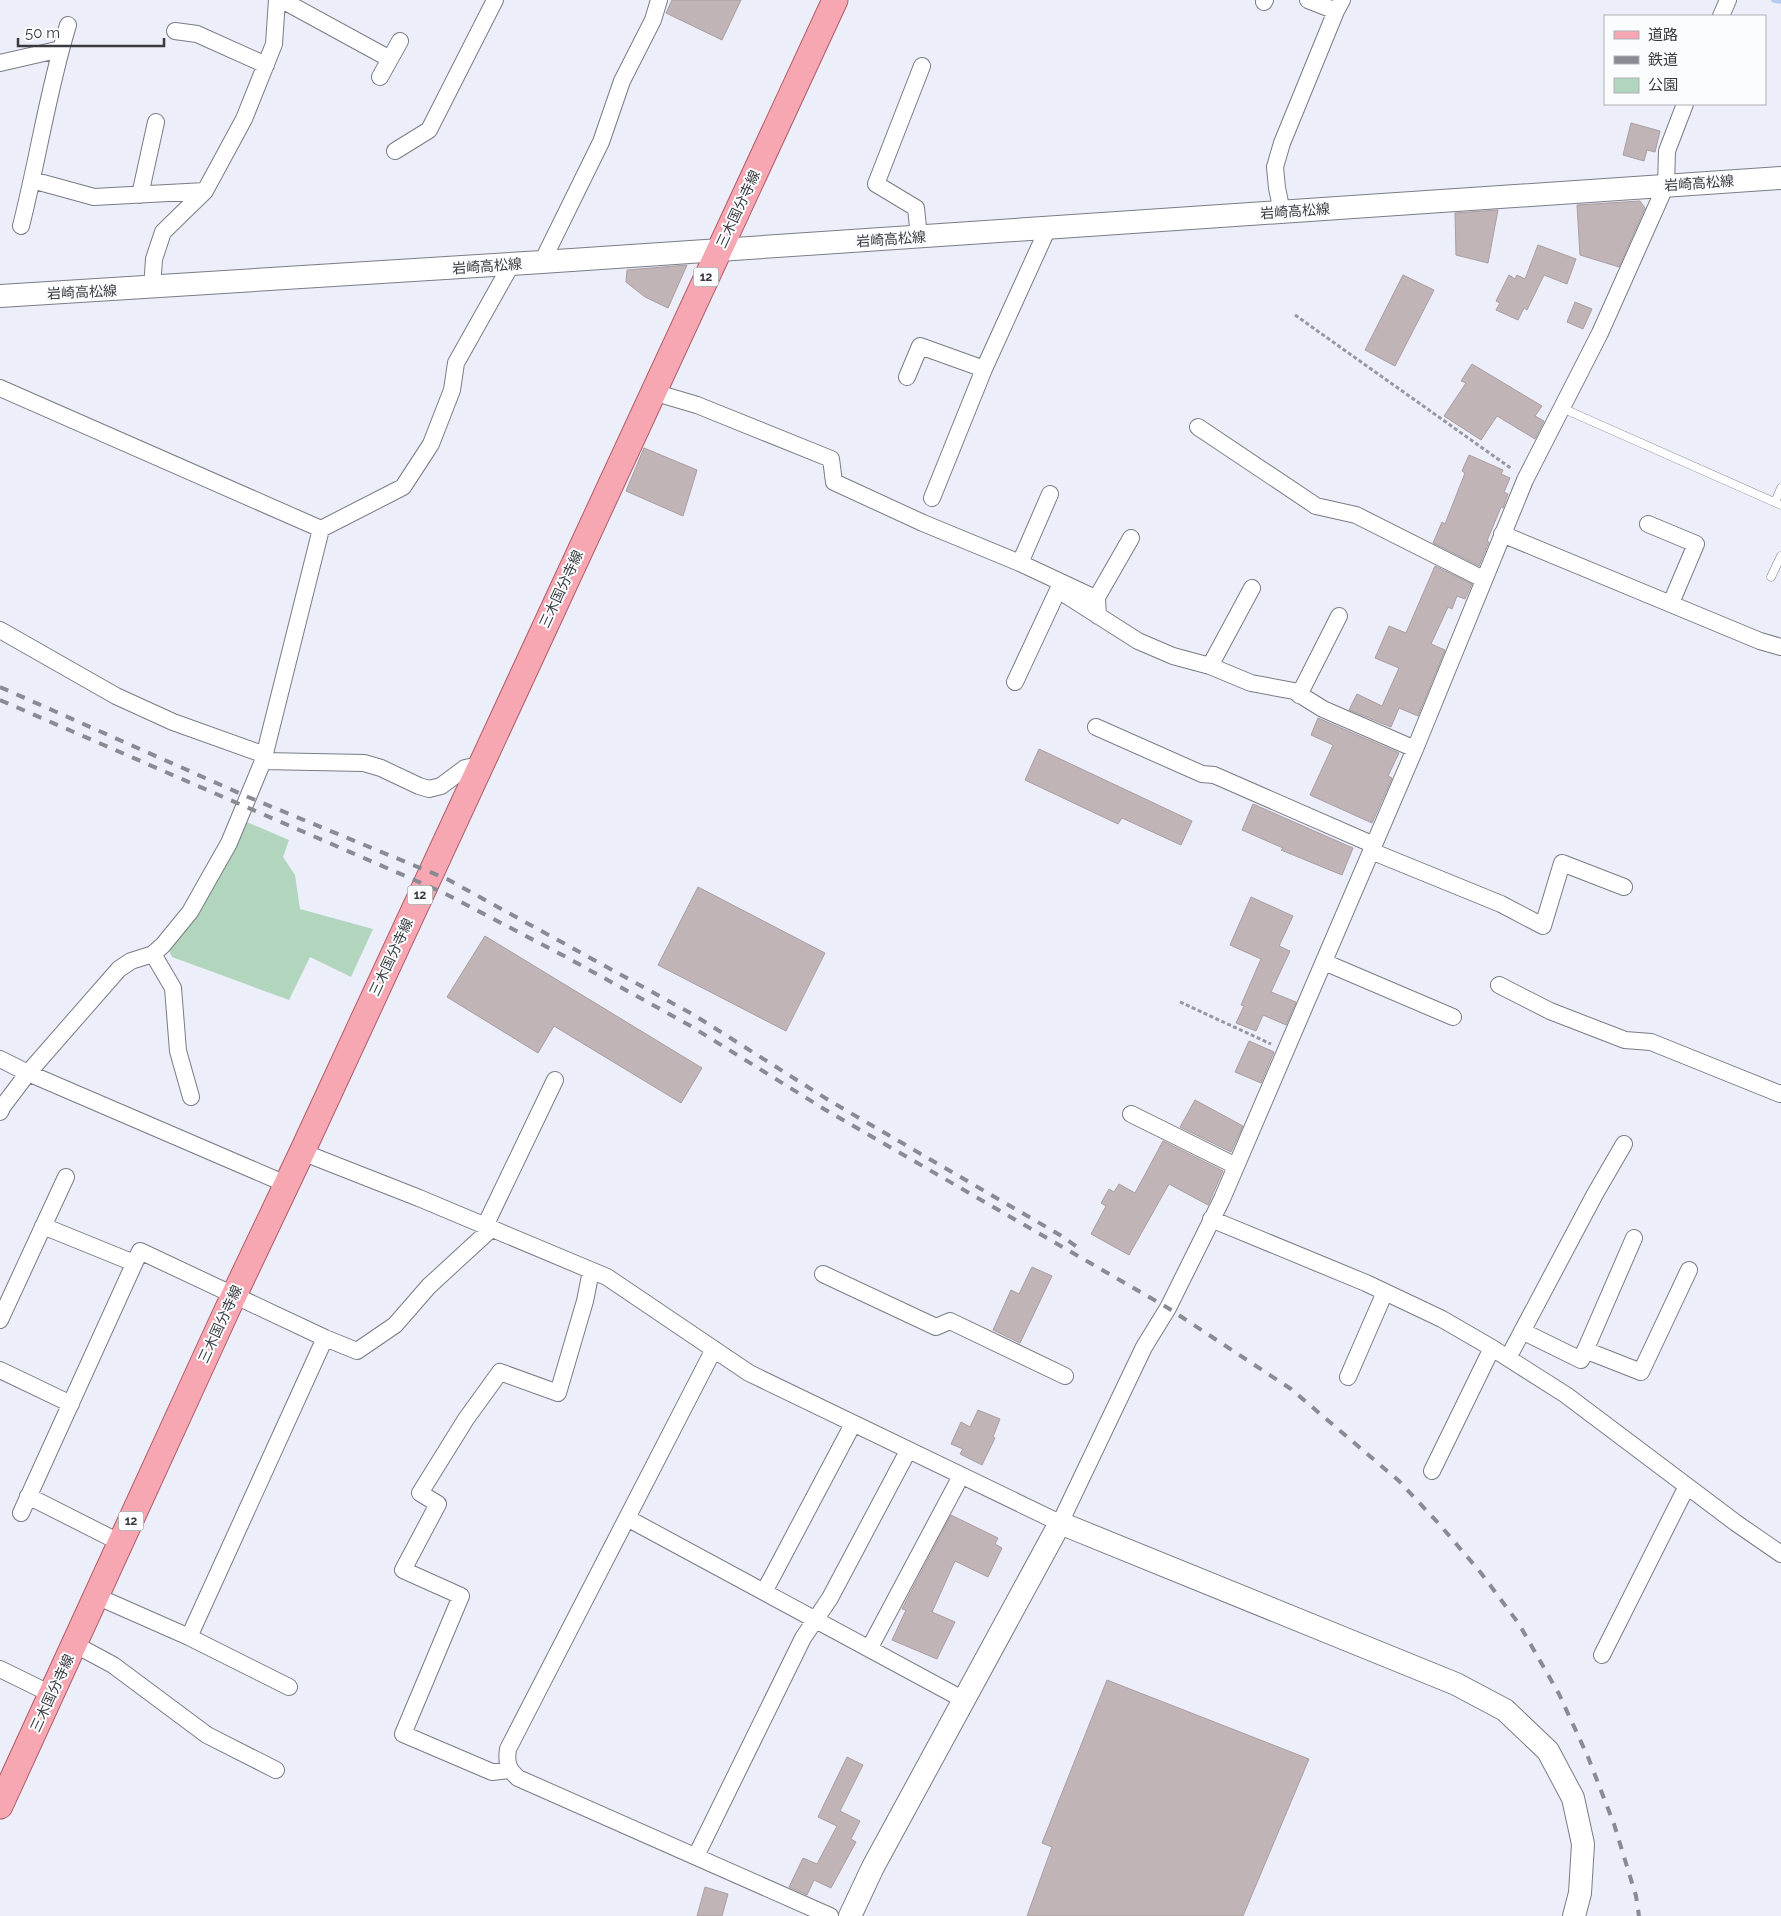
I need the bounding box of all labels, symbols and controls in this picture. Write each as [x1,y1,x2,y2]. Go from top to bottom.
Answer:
scale bar [18,15,164,47]
legend [1604,15,1766,105]
text: 50 m [25,24,60,42]
text: 道路 [1648,26,1678,44]
text: 鉄道 [1648,51,1678,69]
text: 公園 [1648,76,1678,94]
street label: 三木国分寺線 [713,168,763,250]
street label: 岩崎高松線 [1664,173,1734,193]
street label: 岩崎高松線 [1260,201,1330,221]
street label: 岩崎高松線 [856,229,926,249]
street label: 岩崎高松線 [452,256,522,276]
road number: 12 [694,268,718,286]
street label: 岩崎高松線 [47,282,117,302]
street label: 三木国分寺線 [536,548,586,630]
road number: 12 [408,886,432,904]
street label: 三木国分寺線 [366,916,416,998]
street label: 三木国分寺線 [195,1283,245,1365]
road number: 12 [118,1512,144,1530]
street label: 三木国分寺線 [27,1652,77,1734]

